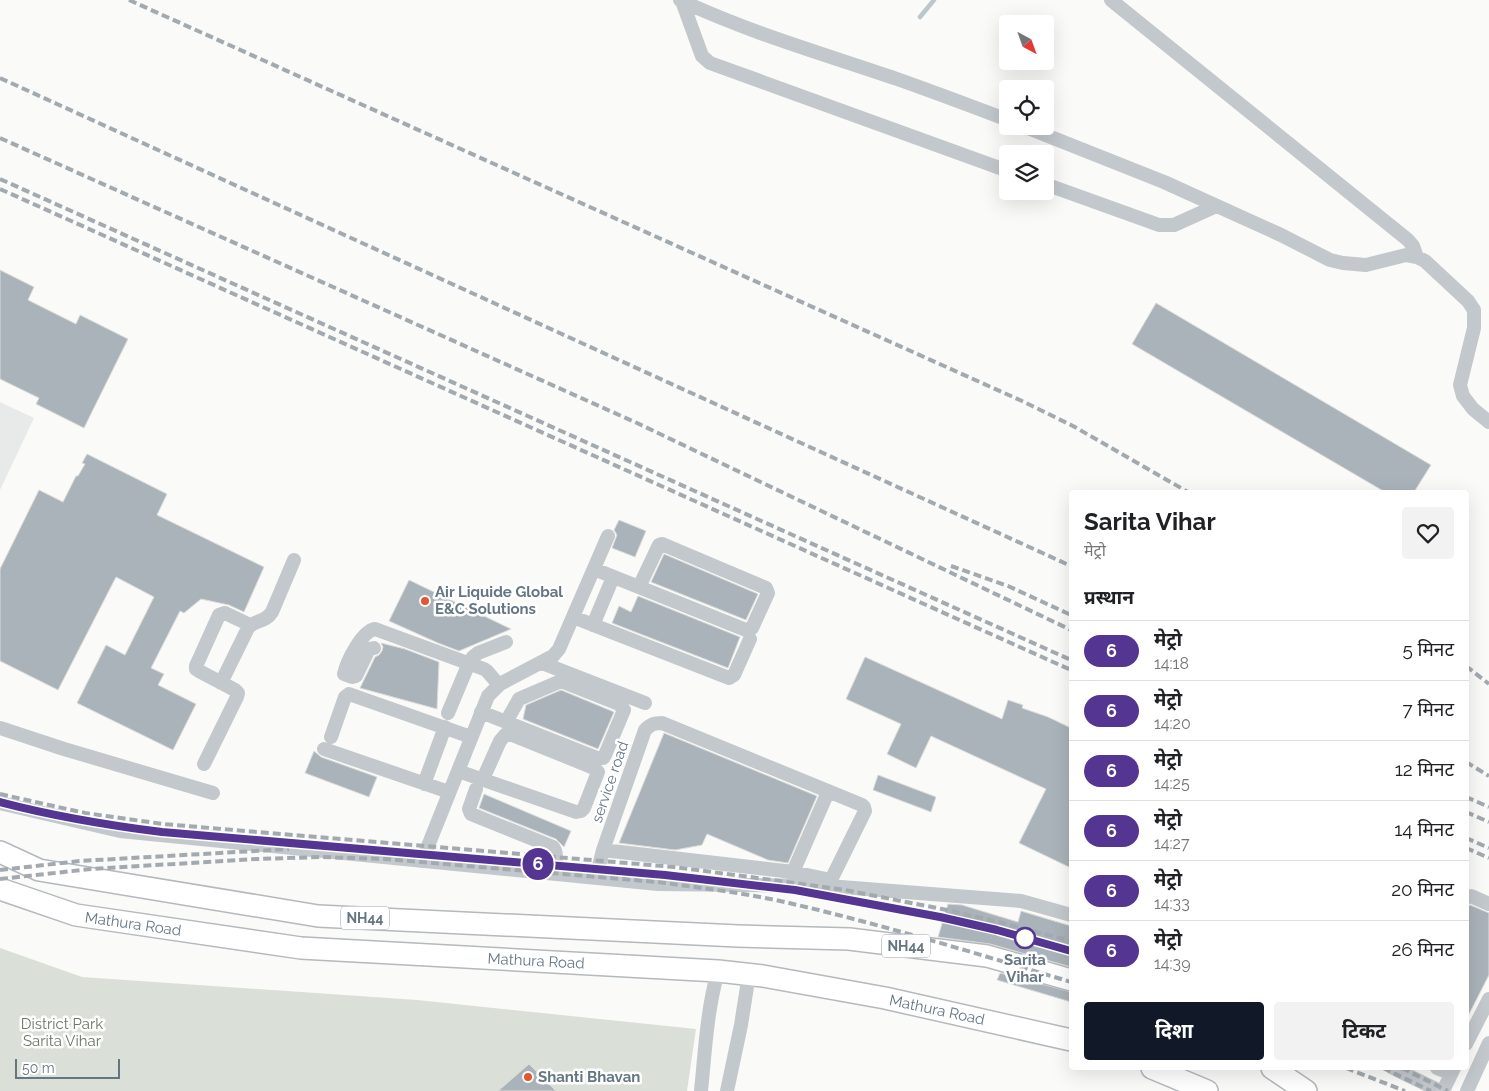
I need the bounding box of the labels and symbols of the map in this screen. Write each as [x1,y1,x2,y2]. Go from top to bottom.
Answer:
north arrow [999,15,1054,70]
place label: Air Liquide Global E&C Solutions [435,583,563,618]
marker: Air Liquide Global E&C Solutions [419,595,431,607]
street label: service road [588,739,632,825]
line badge: 6 [522,848,554,880]
road number: NH44 [341,906,389,930]
street label: Mathura Road [84,908,182,940]
marker: Sarita Vihar [1014,927,1036,949]
road number: NH44 [882,934,930,958]
street label: Mathura Road [487,949,585,973]
place label: Sarita Vihar [1004,951,1046,986]
street label: Mathura Road [888,991,986,1029]
park label: District Park Sarita Vihar [21,1015,103,1050]
scale bar [15,1056,120,1079]
place label: Shanti Bhavan [538,1068,640,1086]
marker: Shanti Bhavan [522,1071,534,1083]

